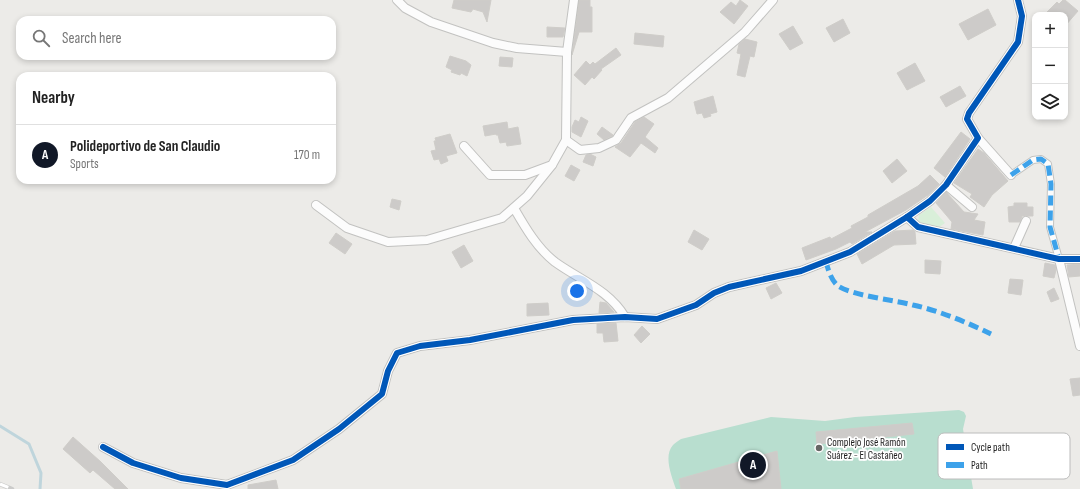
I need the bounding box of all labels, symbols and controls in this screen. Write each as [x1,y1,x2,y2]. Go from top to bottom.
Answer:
map controls [1032,12,1068,120]
button: + [1032,12,1068,48]
search box [16,16,336,60]
icon: search [30,27,52,49]
text: Search here [62,29,122,48]
button: − [1032,48,1068,84]
button: layers [1032,84,1068,120]
text: Nearby [32,88,75,108]
text: Polideportivo de San Claudio [70,137,220,156]
text: A [42,147,48,163]
text: 170 m [294,147,320,163]
text: Sports [70,156,99,172]
your location [567,281,587,301]
legend [938,433,1070,479]
place label: Complejo José Ramón Suárez - El Castañeo [827,436,906,462]
text: Cycle path [971,441,1010,454]
marker: Complejo José Ramón Suárez - El Castañeo [814,443,824,453]
pin: A [740,450,766,480]
text: Path [971,459,988,472]

